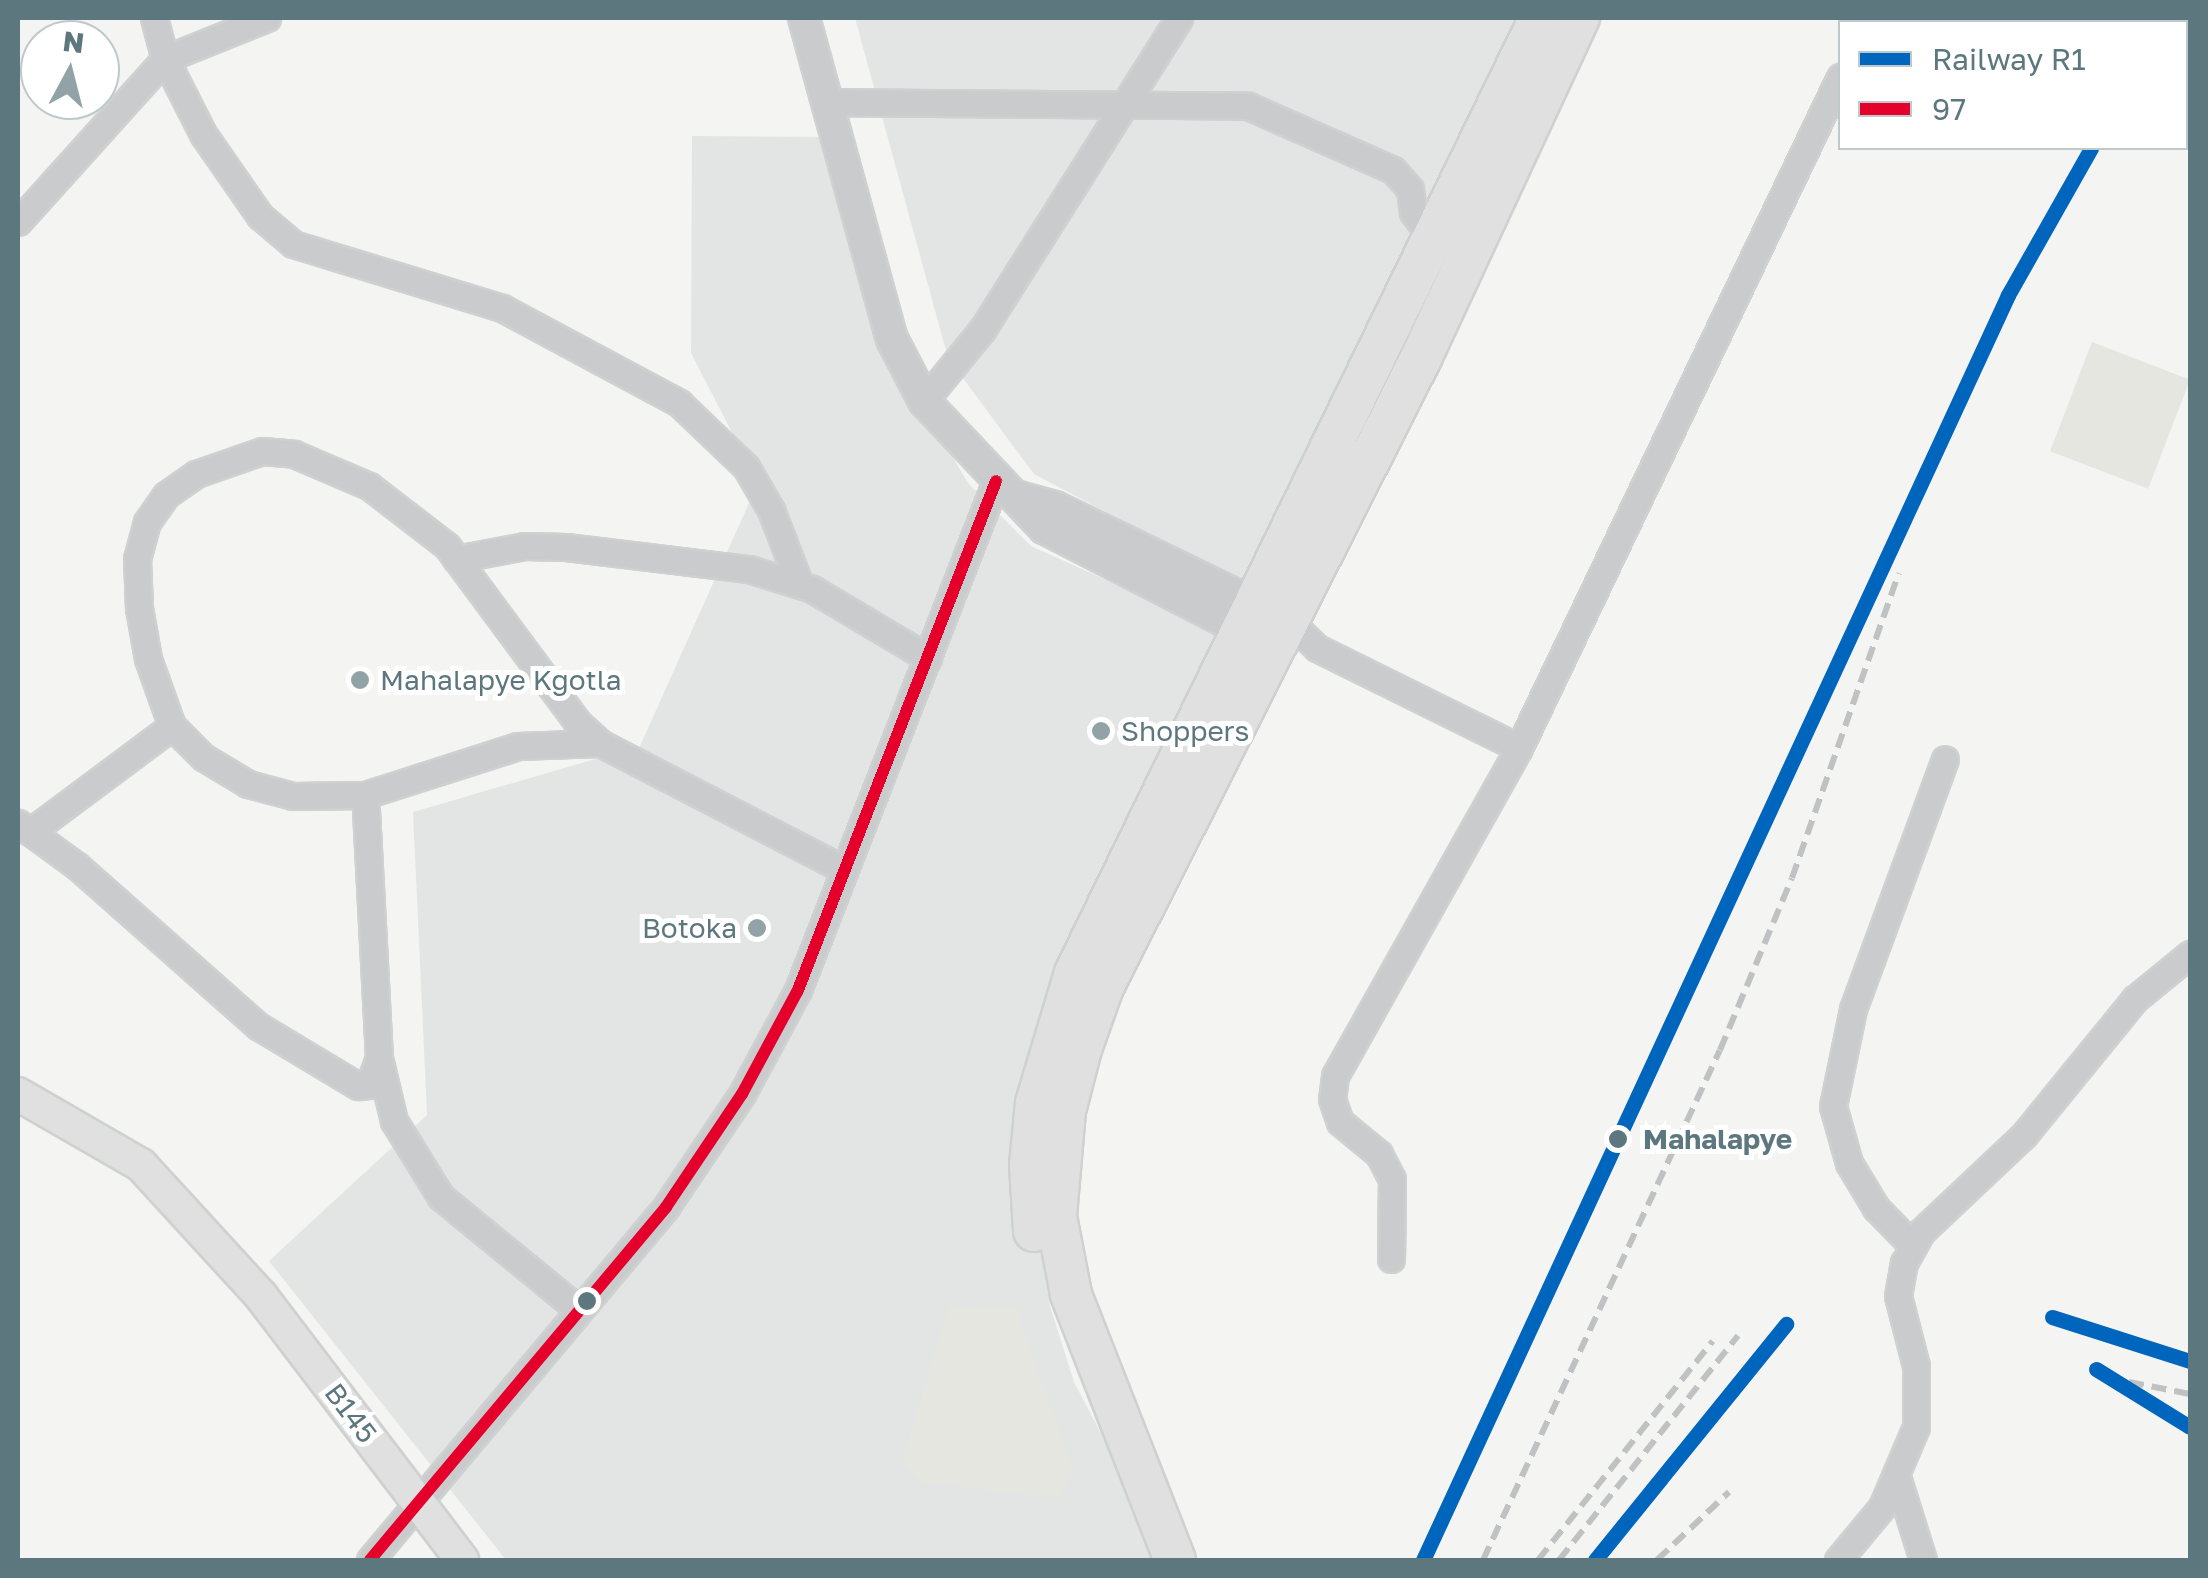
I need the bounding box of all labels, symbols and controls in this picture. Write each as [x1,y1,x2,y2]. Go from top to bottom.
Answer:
north arrow [20,20,120,120]
legend [1838,20,2188,150]
text: N [61,24,86,59]
text: Railway R1 [1932,41,2086,77]
text: 97 [1932,91,1966,127]
place label: Mahalapye Kgotla [380,663,621,697]
marker: Mahalapye Kgotla [349,669,371,691]
place label: Shoppers [1121,714,1249,748]
marker: Shoppers [1090,720,1112,742]
place label: Botoka [642,911,737,945]
marker: Botoka [746,917,768,939]
place label: Mahalapye [1643,1122,1792,1156]
marker: Mahalapye [1602,1123,1634,1155]
unlabelled marker [577,1291,597,1311]
street label: B145 [318,1377,384,1449]

